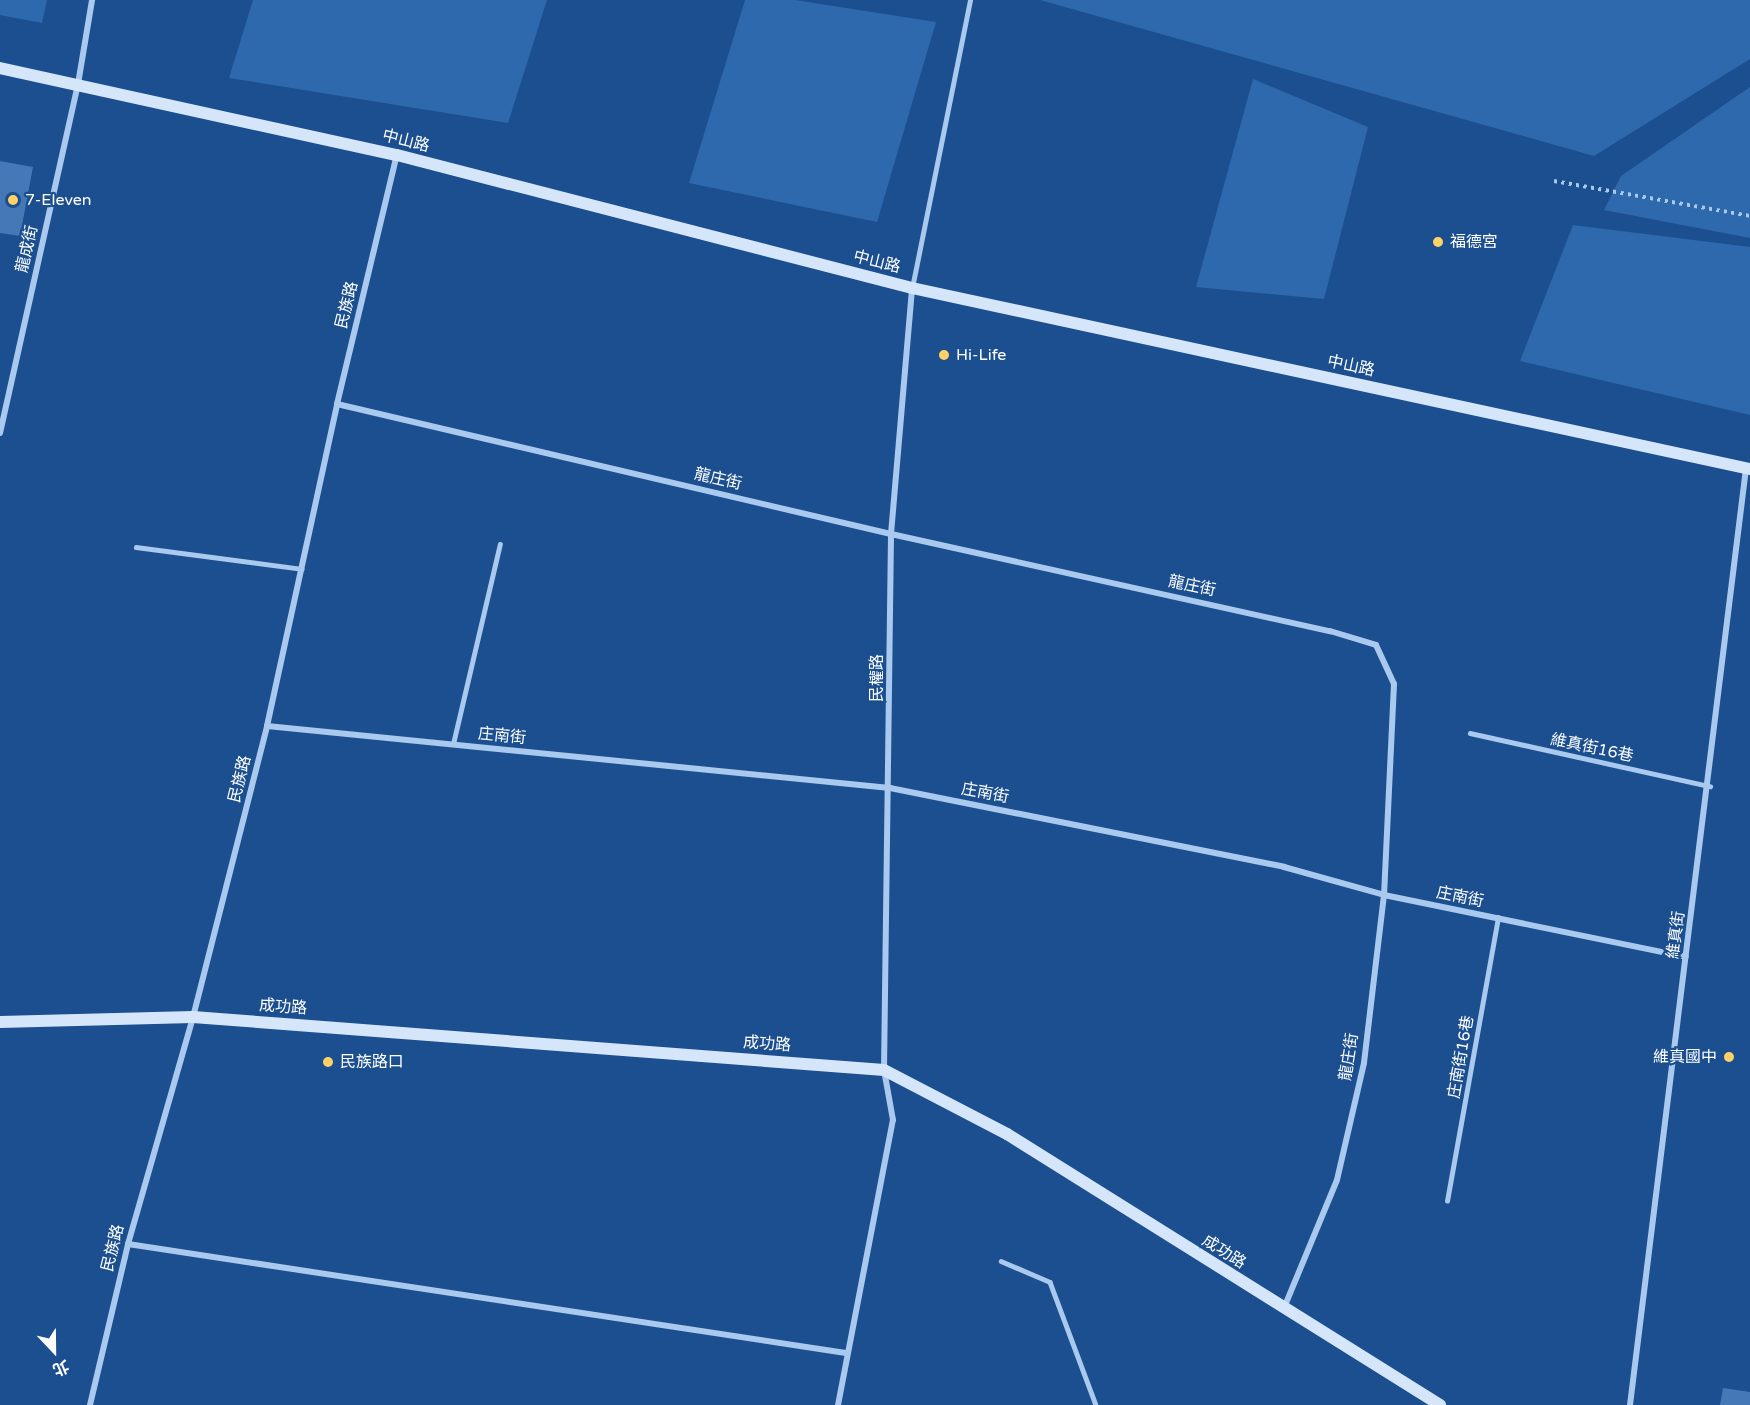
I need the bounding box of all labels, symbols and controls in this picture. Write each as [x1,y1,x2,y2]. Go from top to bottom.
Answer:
street label: 中山路 [380,126,432,156]
place label: 7-Eleven [25,190,92,210]
marker: 7-Eleven [6,193,20,207]
street label: 龍成街 [12,223,42,275]
place label: 福德宮 [1450,232,1498,252]
marker: 福德宮 [1431,235,1445,249]
street label: 中山路 [851,247,903,277]
street label: 民族路 [332,279,362,331]
place label: Hi-Life [956,345,1006,365]
marker: Hi-Life [937,348,951,362]
street label: 中山路 [1326,352,1376,380]
street label: 龍庄街 [692,464,744,494]
street label: 龍庄街 [1167,572,1217,600]
street label: 民權路 [867,654,887,702]
street label: 庄南街 [477,724,527,748]
street label: 維真街16巷 [1549,730,1635,766]
street label: 民族路 [225,753,255,805]
street label: 庄南街 [960,779,1010,807]
street label: 庄南街 [1435,883,1485,911]
street label: 維真街 [1663,910,1689,960]
street label: 成功路 [258,996,308,1018]
street label: 庄南街16巷 [1444,1014,1478,1100]
street label: 龍庄街 [1336,1032,1362,1082]
street label: 成功路 [742,1033,792,1055]
place label: 維真國中 [1653,1047,1717,1067]
marker: 維真國中 [1722,1050,1736,1064]
place label: 民族路口 [340,1052,404,1072]
marker: 民族路口 [321,1055,335,1069]
street label: 民族路 [98,1222,128,1274]
street label: 成功路 [1199,1231,1249,1273]
north arrow [24,1321,84,1381]
text: 北 [50,1355,72,1380]

